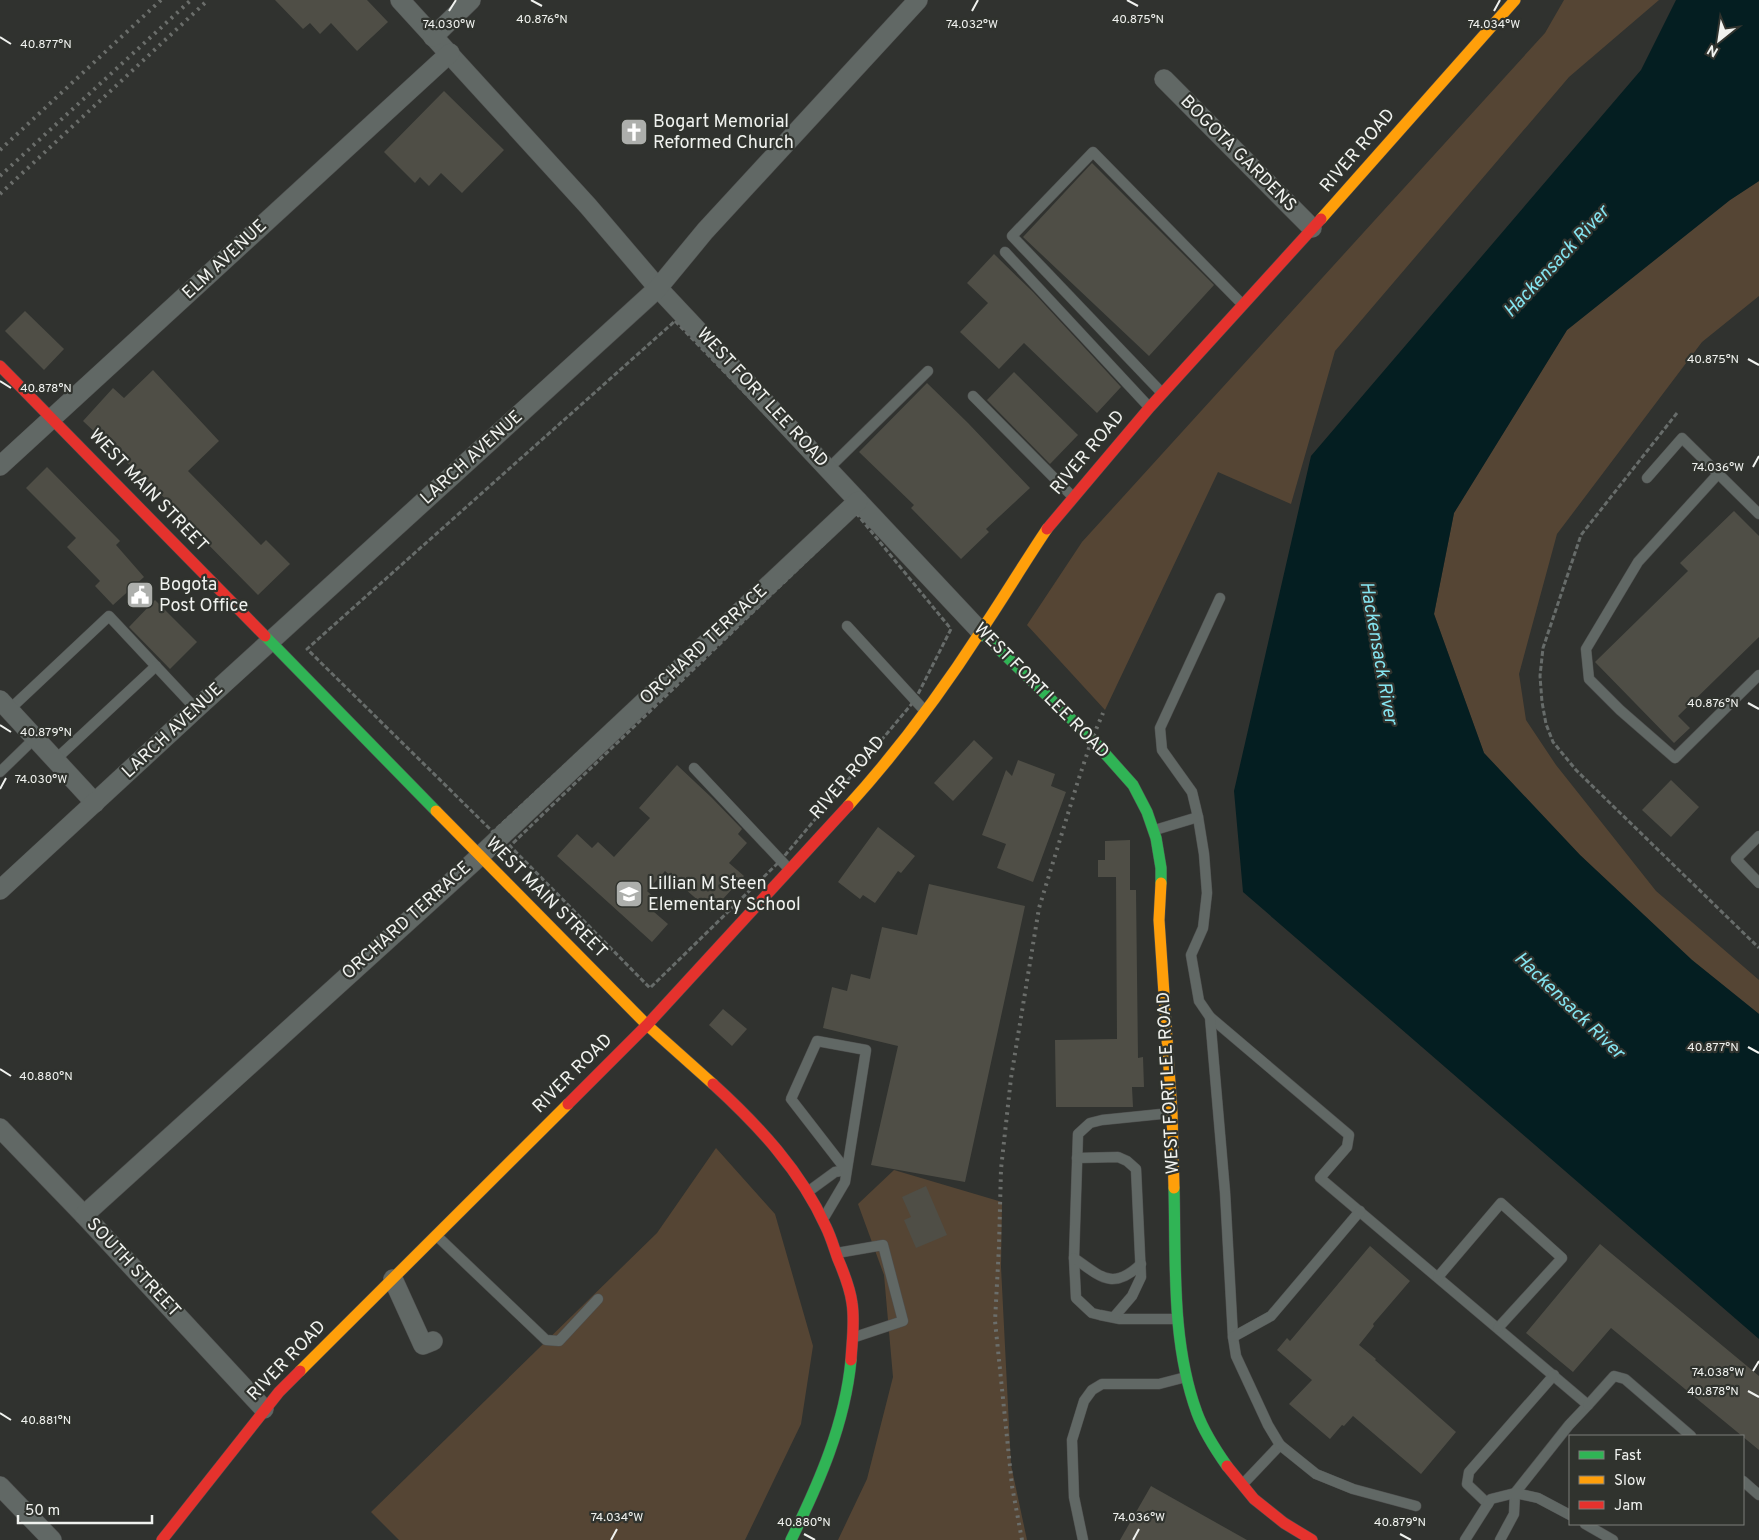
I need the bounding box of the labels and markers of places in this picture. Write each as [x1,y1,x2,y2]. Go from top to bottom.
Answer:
place label: Bogart Memorial Reformed Church [653,111,794,155]
church icon: Bogart Memorial Reformed Church [619,117,649,147]
place label: Bogota Post Office [159,574,248,618]
public building icon: Bogota Post Office [125,580,155,610]
place label: Lillian M Steen Elementary School [648,873,801,917]
school or university icon: Lillian M Steen Elementary School [614,879,644,909]

